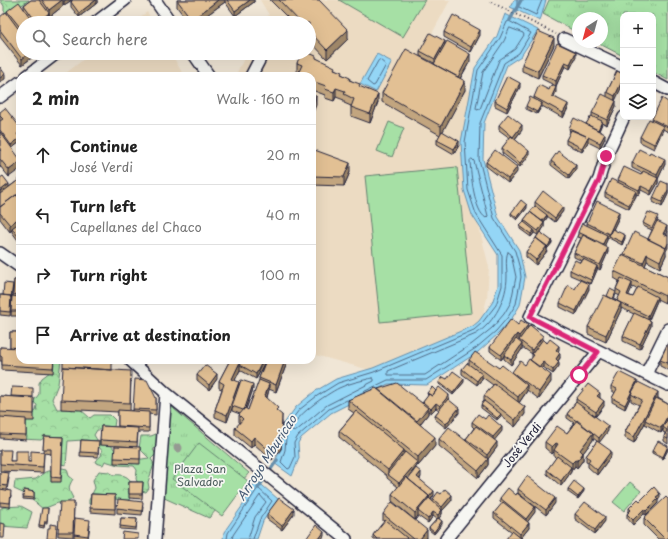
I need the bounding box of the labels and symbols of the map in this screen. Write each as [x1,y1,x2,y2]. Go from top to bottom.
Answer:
north arrow [572,12,608,48]
route end [597,147,615,165]
route start [570,366,588,384]
water label: Arroyo Mburicao [232,410,301,504]
street label: José Verdi [498,419,545,471]
park label: Plaza San Salvador [174,460,226,490]

